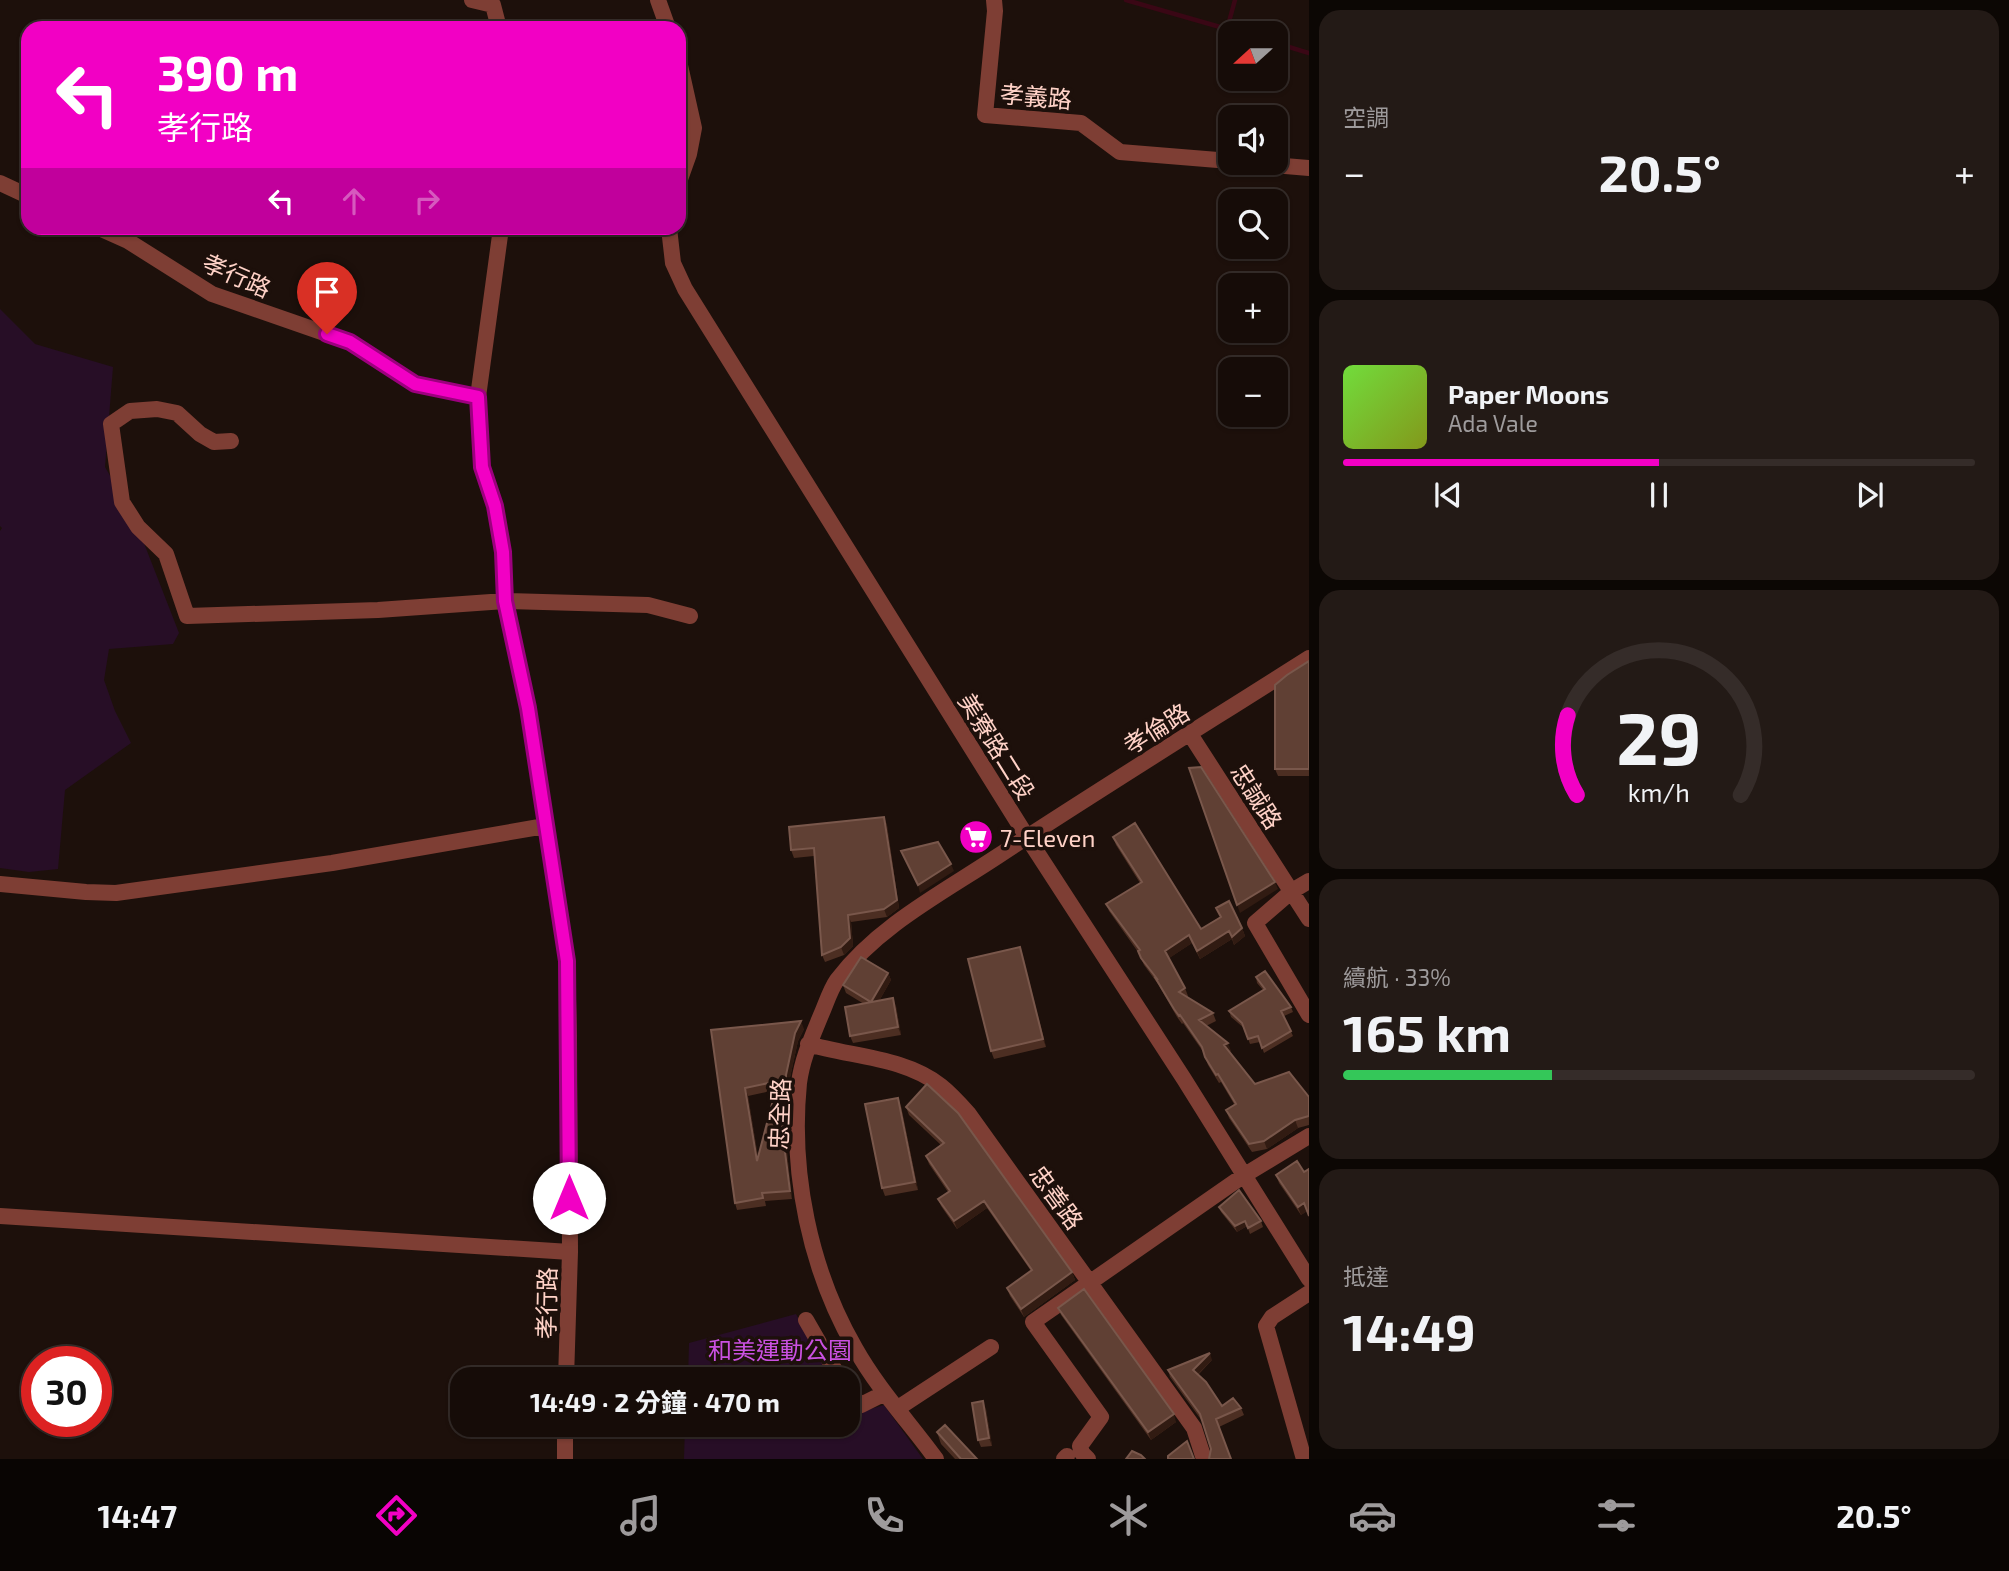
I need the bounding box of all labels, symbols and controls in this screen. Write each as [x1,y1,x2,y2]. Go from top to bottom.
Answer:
north arrow [1218,21,1288,91]
map controls [1218,21,1288,427]
text: 390 m [157,42,298,101]
icon: left [42,49,133,140]
street label: 孝義路 [999,78,1073,114]
text: 空調 [1343,103,1389,131]
button: sound [1218,105,1288,175]
text: 孝行路 [157,107,253,145]
text: 20.5° [1598,140,1721,202]
text: − [1343,149,1365,195]
text: + [1954,149,1975,195]
icon: left [262,182,300,220]
icon: ahead [335,182,373,220]
icon: right [408,182,446,220]
button: search [1218,189,1288,259]
street label: 孝行路 [198,247,276,303]
pin [297,262,357,334]
icon: arrive [308,273,346,311]
button: + [1218,273,1288,343]
button: − [1218,357,1288,427]
text: Paper Moons [1448,378,1609,409]
text: Ada Vale [1448,409,1538,437]
icon: previous [1429,476,1467,514]
icon: pause [1640,476,1678,514]
icon: next [1851,476,1889,514]
street label: 美寮路二段 [953,687,1041,805]
text: 29 [1616,693,1702,781]
street label: 孝倫路 [1118,697,1194,759]
street label: 忠誠路 [1225,758,1289,834]
text: km/h [1628,777,1690,807]
supermarket icon: 7-Eleven [957,818,995,856]
place label: 7-Eleven [1000,823,1095,852]
text: 續航 · 33% [1343,963,1451,991]
text: 165 km [1343,1000,1511,1062]
street label: 忠全路 [763,1078,795,1150]
street label: 忠善路 [1024,1159,1090,1235]
position arrow [532,1161,606,1235]
text: 抵達 [1343,1262,1389,1290]
street label: 孝行路 [531,1267,561,1339]
text: 14:49 [1343,1299,1476,1361]
park label: 和美運動公園 [708,1335,852,1364]
speed limit sign: 30 [21,1346,112,1437]
text: 14:49 · 2 分鐘 · 470 m [530,1386,780,1417]
icon: directions [372,1491,421,1540]
icon: music [616,1491,665,1540]
icon: phone [860,1491,909,1540]
icon: climate [1104,1491,1153,1540]
icon: car [1348,1491,1397,1540]
icon: filters [1592,1491,1641,1540]
text: 14:47 [98,1496,177,1534]
text: 20.5° [1836,1496,1911,1534]

